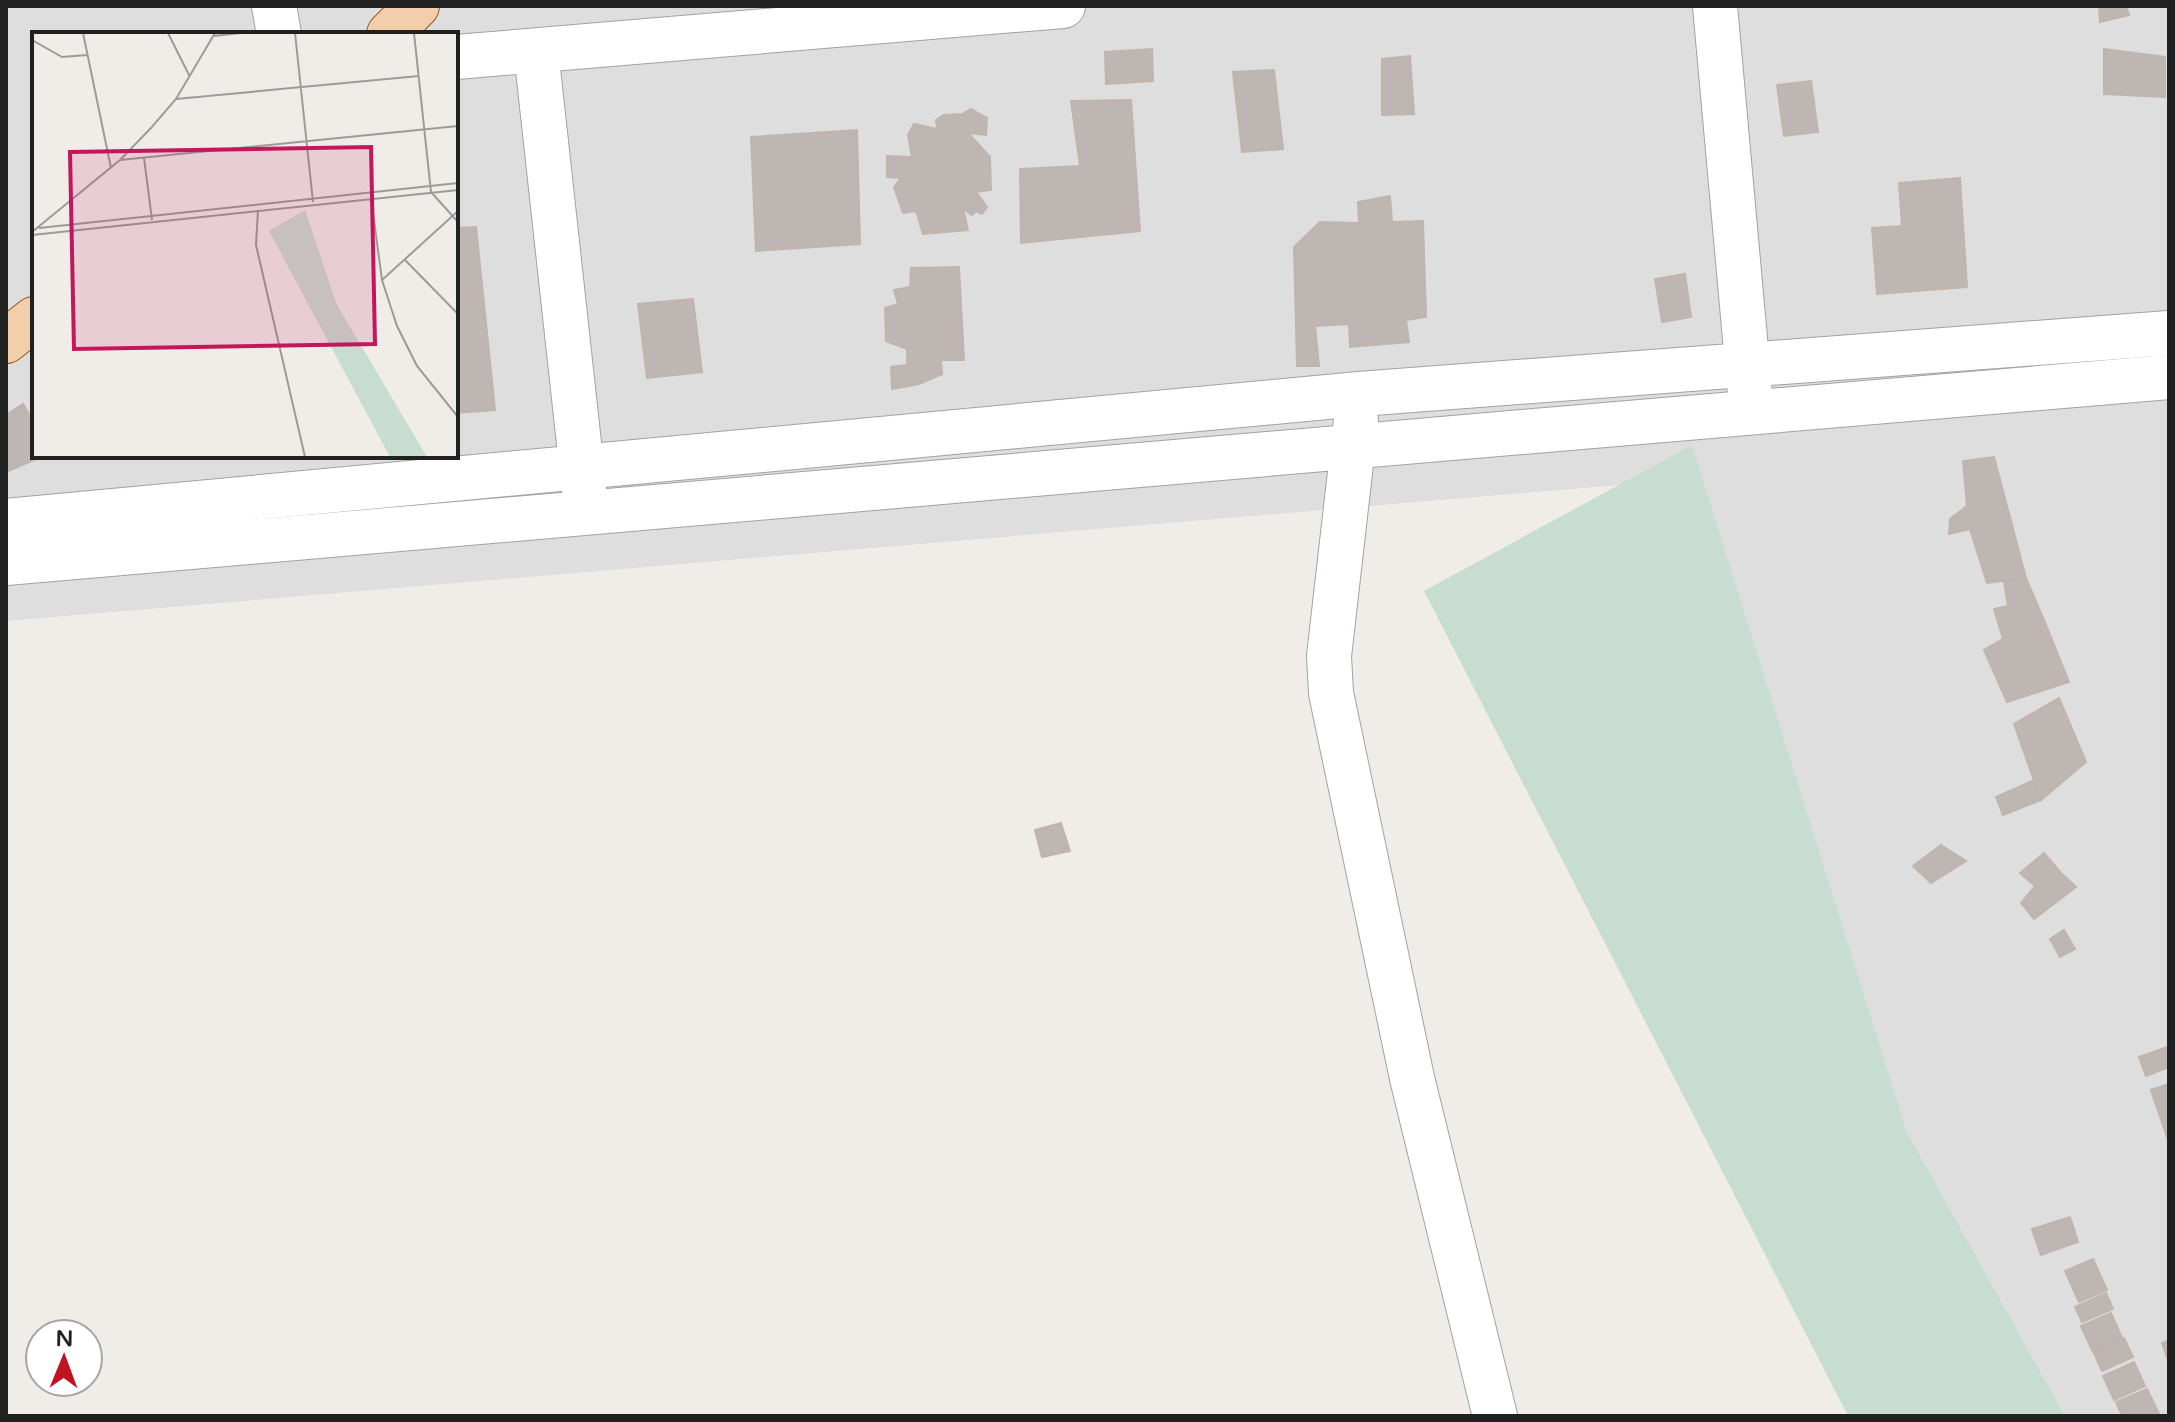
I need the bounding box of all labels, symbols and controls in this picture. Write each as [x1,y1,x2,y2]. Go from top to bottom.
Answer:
inset map [32,32,458,458]
north arrow [24,1318,104,1398]
text: N [55,1326,73,1352]

